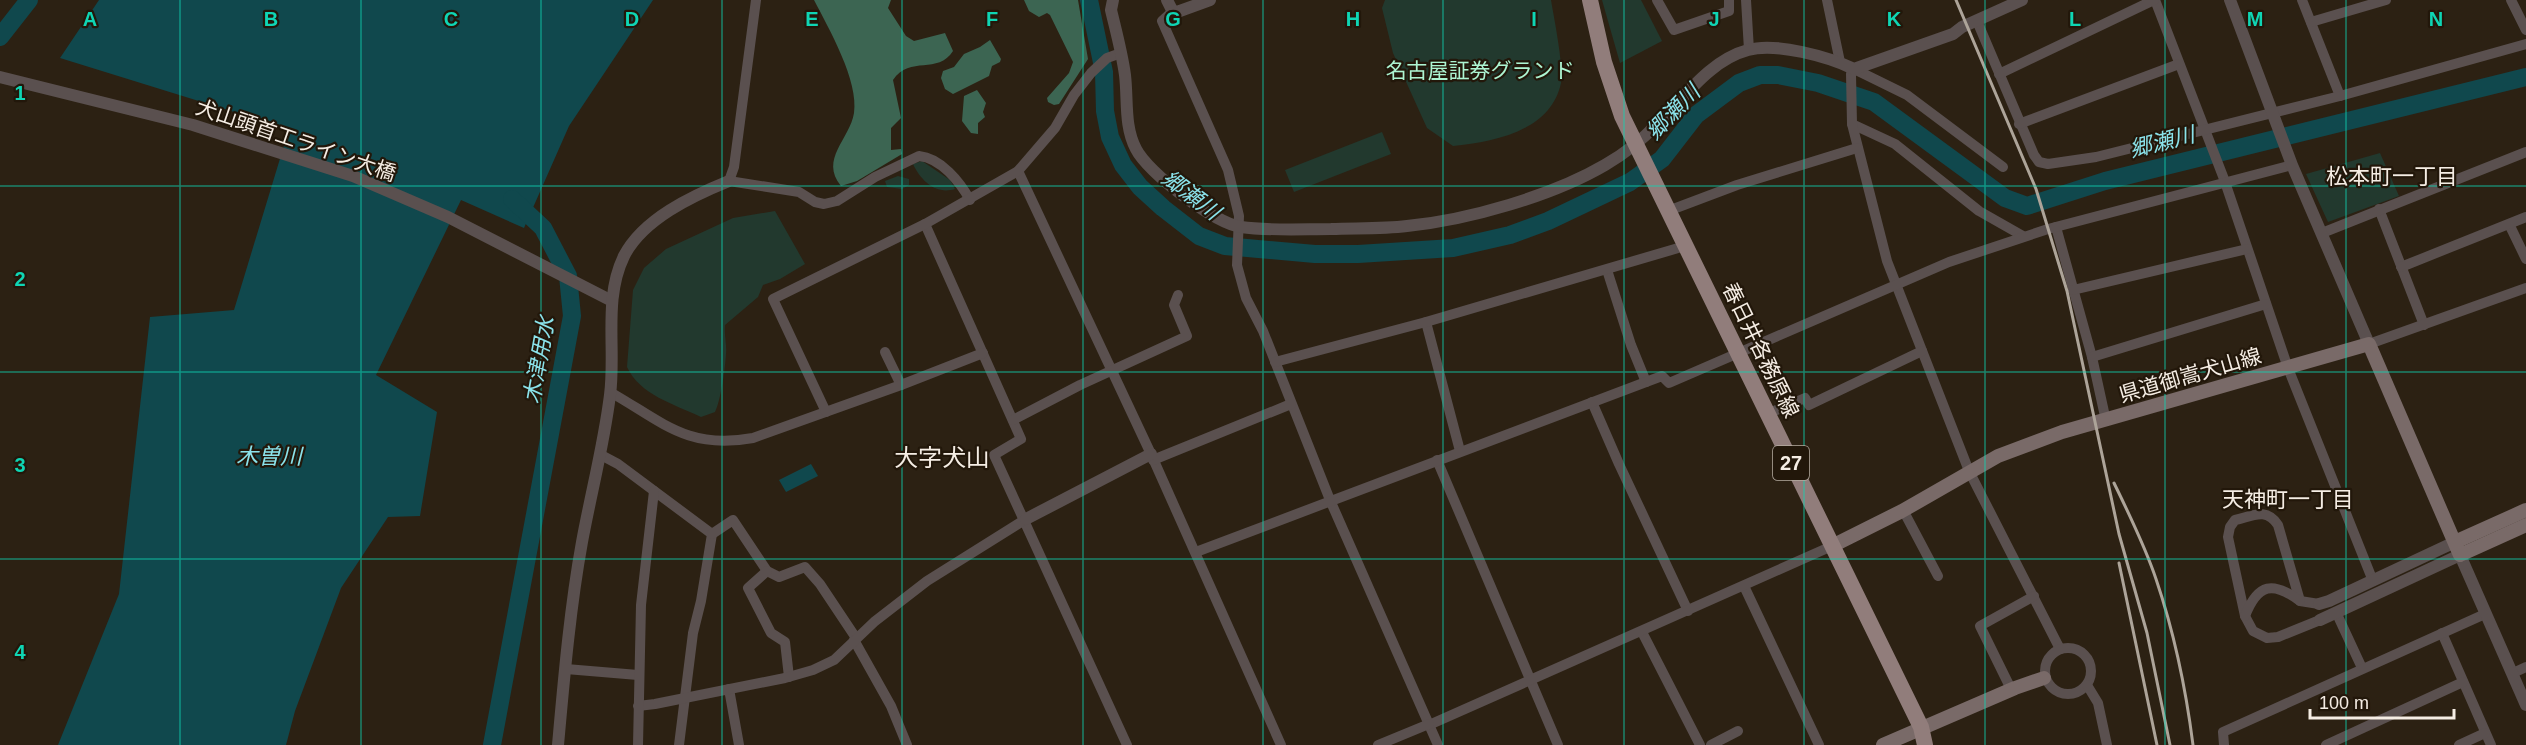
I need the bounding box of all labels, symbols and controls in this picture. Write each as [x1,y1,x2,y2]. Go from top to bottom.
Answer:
text: A [83,8,97,30]
text: B [264,8,278,30]
text: C [444,8,458,30]
text: D [625,8,639,30]
text: E [805,8,819,30]
text: F [986,8,998,30]
text: G [1165,8,1181,30]
text: H [1346,8,1360,30]
text: I [1531,8,1537,30]
text: J [1708,8,1720,30]
text: K [1887,8,1902,30]
text: L [2069,8,2081,30]
text: M [2247,8,2263,30]
text: N [2429,8,2443,30]
park label: 名古屋証券グランド [1386,59,1575,82]
water label: 郷瀬川 [1641,78,1706,144]
text: 1 [14,82,26,104]
street label: 犬山頭首工ライン大橋 [193,95,399,185]
water label: 郷瀬川 [2127,121,2199,162]
district label: 松本町一丁目 [2326,164,2458,189]
water label: 郷瀬川 [1157,165,1226,226]
text: 2 [14,268,26,290]
street label: 春日井各務原線 [1718,279,1804,421]
water label: 木津用水 [519,313,559,406]
street label: 県道御嵩犬山線 [2116,344,2264,406]
water label: 木曽川 [236,444,304,469]
district label: 大字犬山 [894,444,990,471]
road number: 27 [1773,446,1809,480]
text: 3 [14,454,26,476]
district label: 天神町一丁目 [2222,487,2354,512]
text: 4 [14,641,26,663]
scale bar [2310,682,2454,720]
text: 100 m [2319,693,2369,713]

